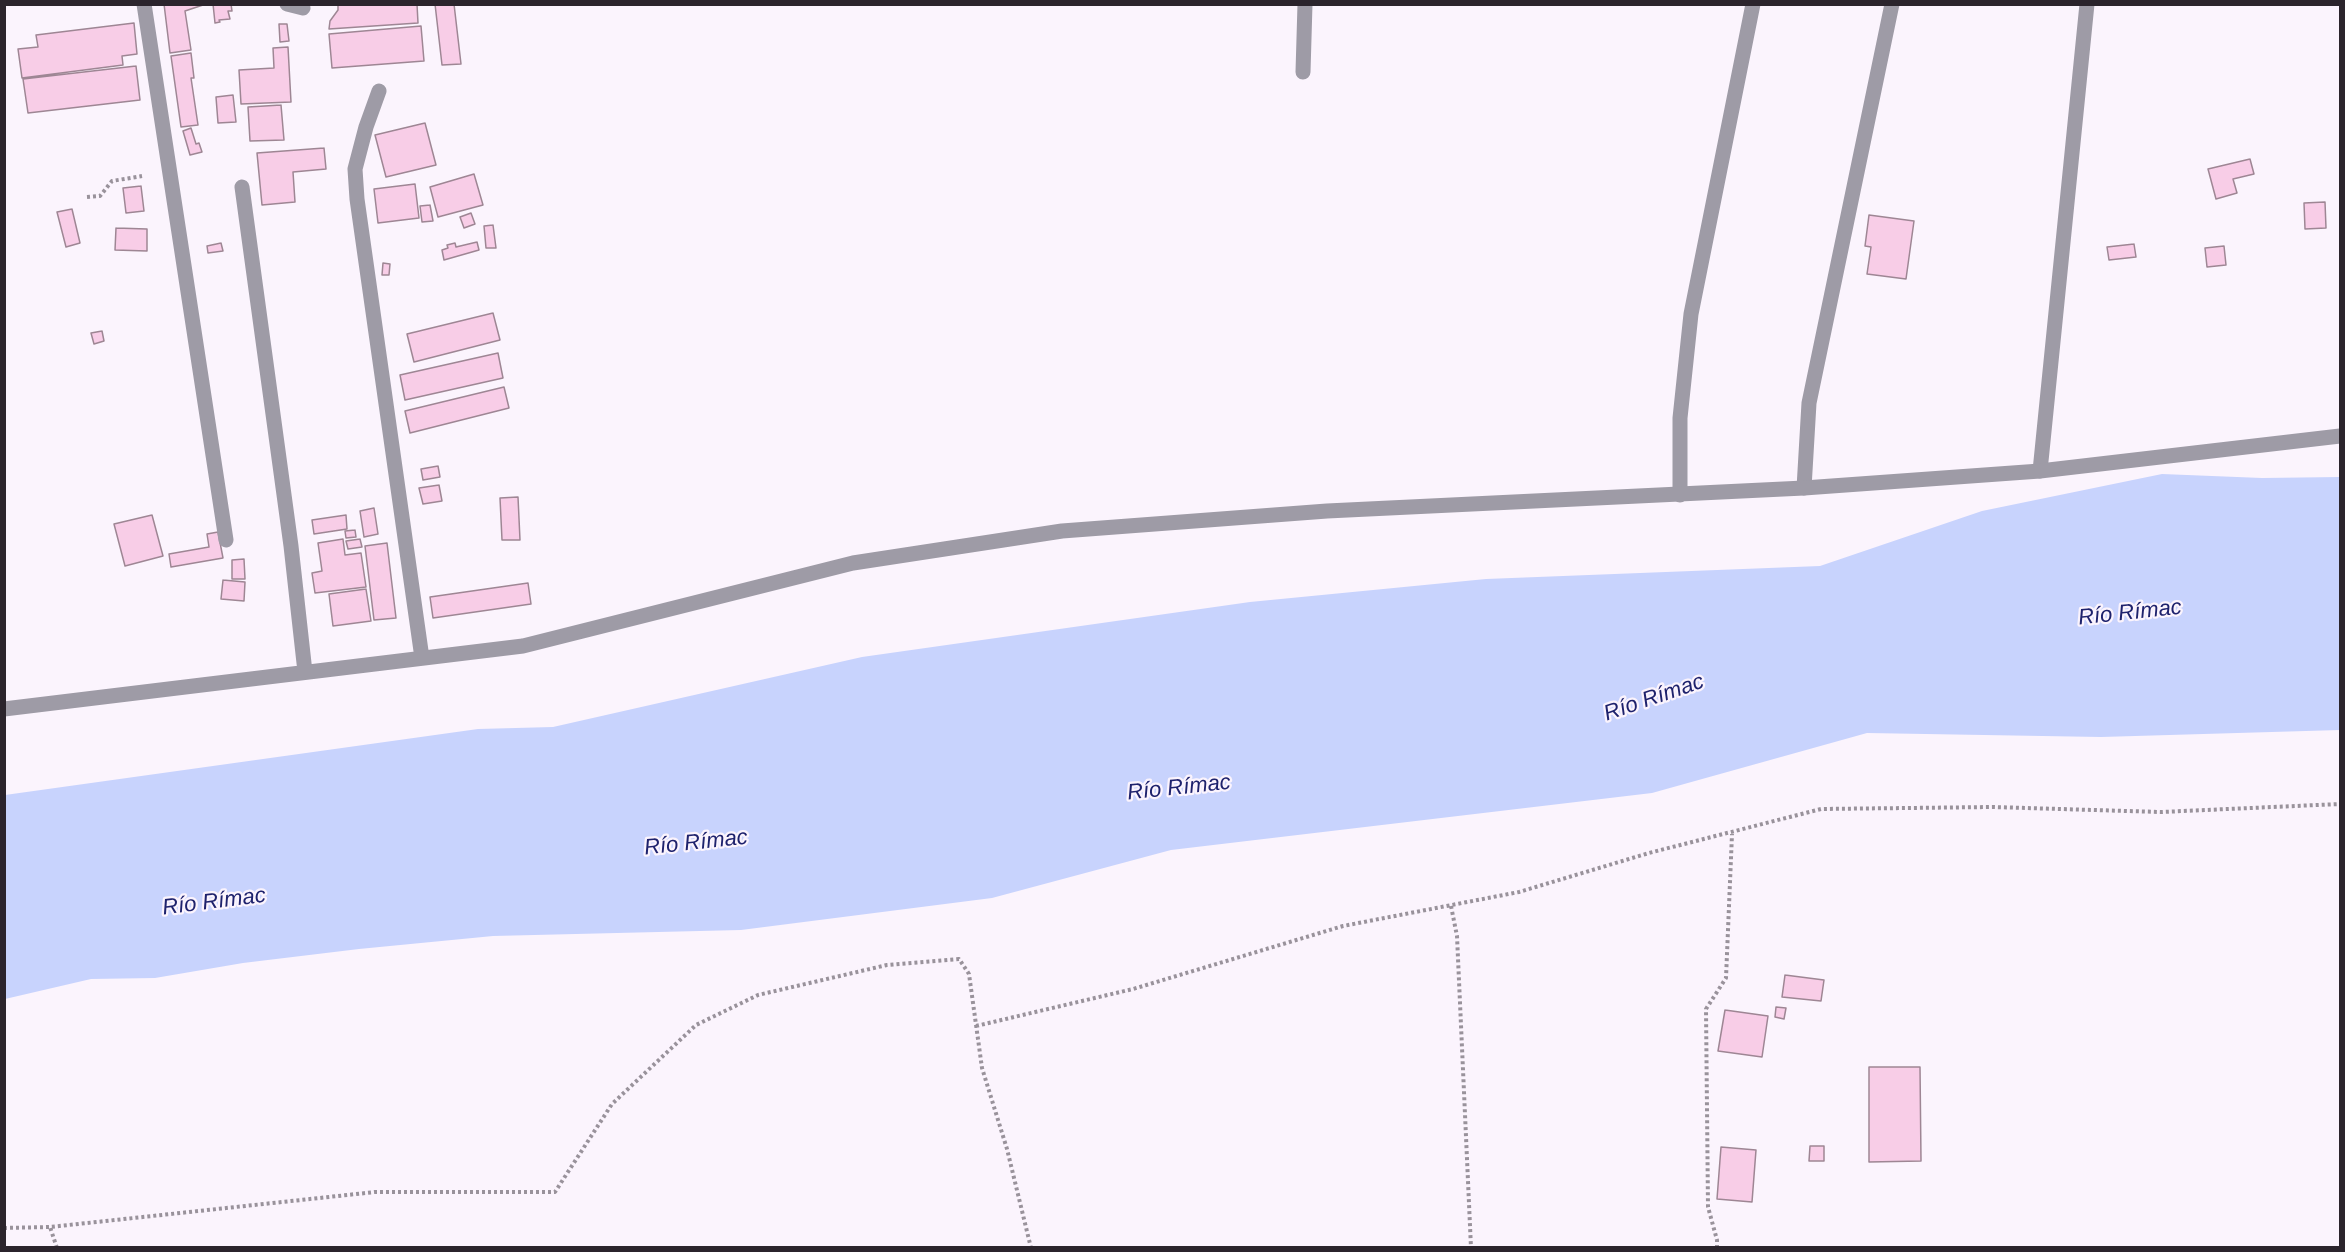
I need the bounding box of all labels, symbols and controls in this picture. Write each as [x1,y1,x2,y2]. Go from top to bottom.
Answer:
water label: Río Rímac [2077,594,2183,632]
water label: Río Rímac [1601,669,1707,727]
water label: Río Rímac [1126,769,1232,807]
water label: Río Rímac [643,824,749,862]
water label: Río Rímac [161,883,267,921]

